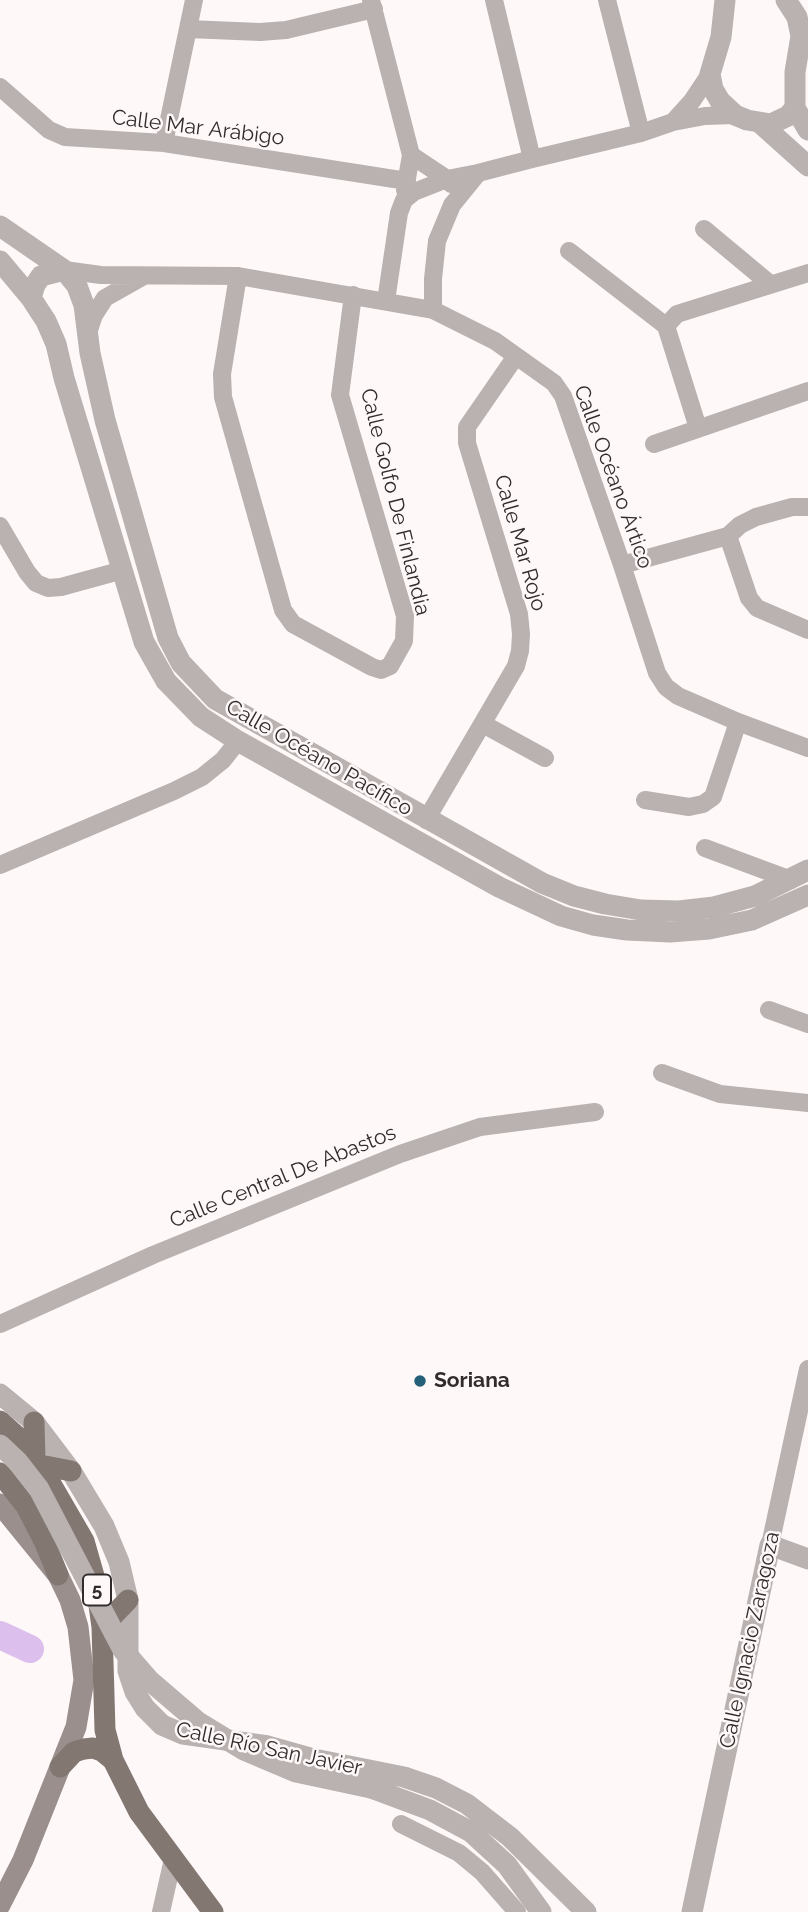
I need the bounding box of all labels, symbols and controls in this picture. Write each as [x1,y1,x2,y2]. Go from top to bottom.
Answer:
street label: Calle Mar Arábigo [110,105,286,151]
street label: Calle Océano Ártico [568,382,658,572]
street label: Calle Golfo De Finlandia [355,386,435,618]
street label: Calle Mar Rojo [489,472,551,614]
street label: Calle Océano Pacífico [221,694,417,822]
street label: Calle Central De Abastos [166,1120,400,1234]
place label: Soriana [434,1368,510,1394]
marker: Soriana [412,1373,428,1389]
street label: Calle Ignacio Zaragoza [715,1529,785,1751]
road number: 5 [83,1574,111,1606]
street label: Calle Río San Javier [174,1717,364,1781]

